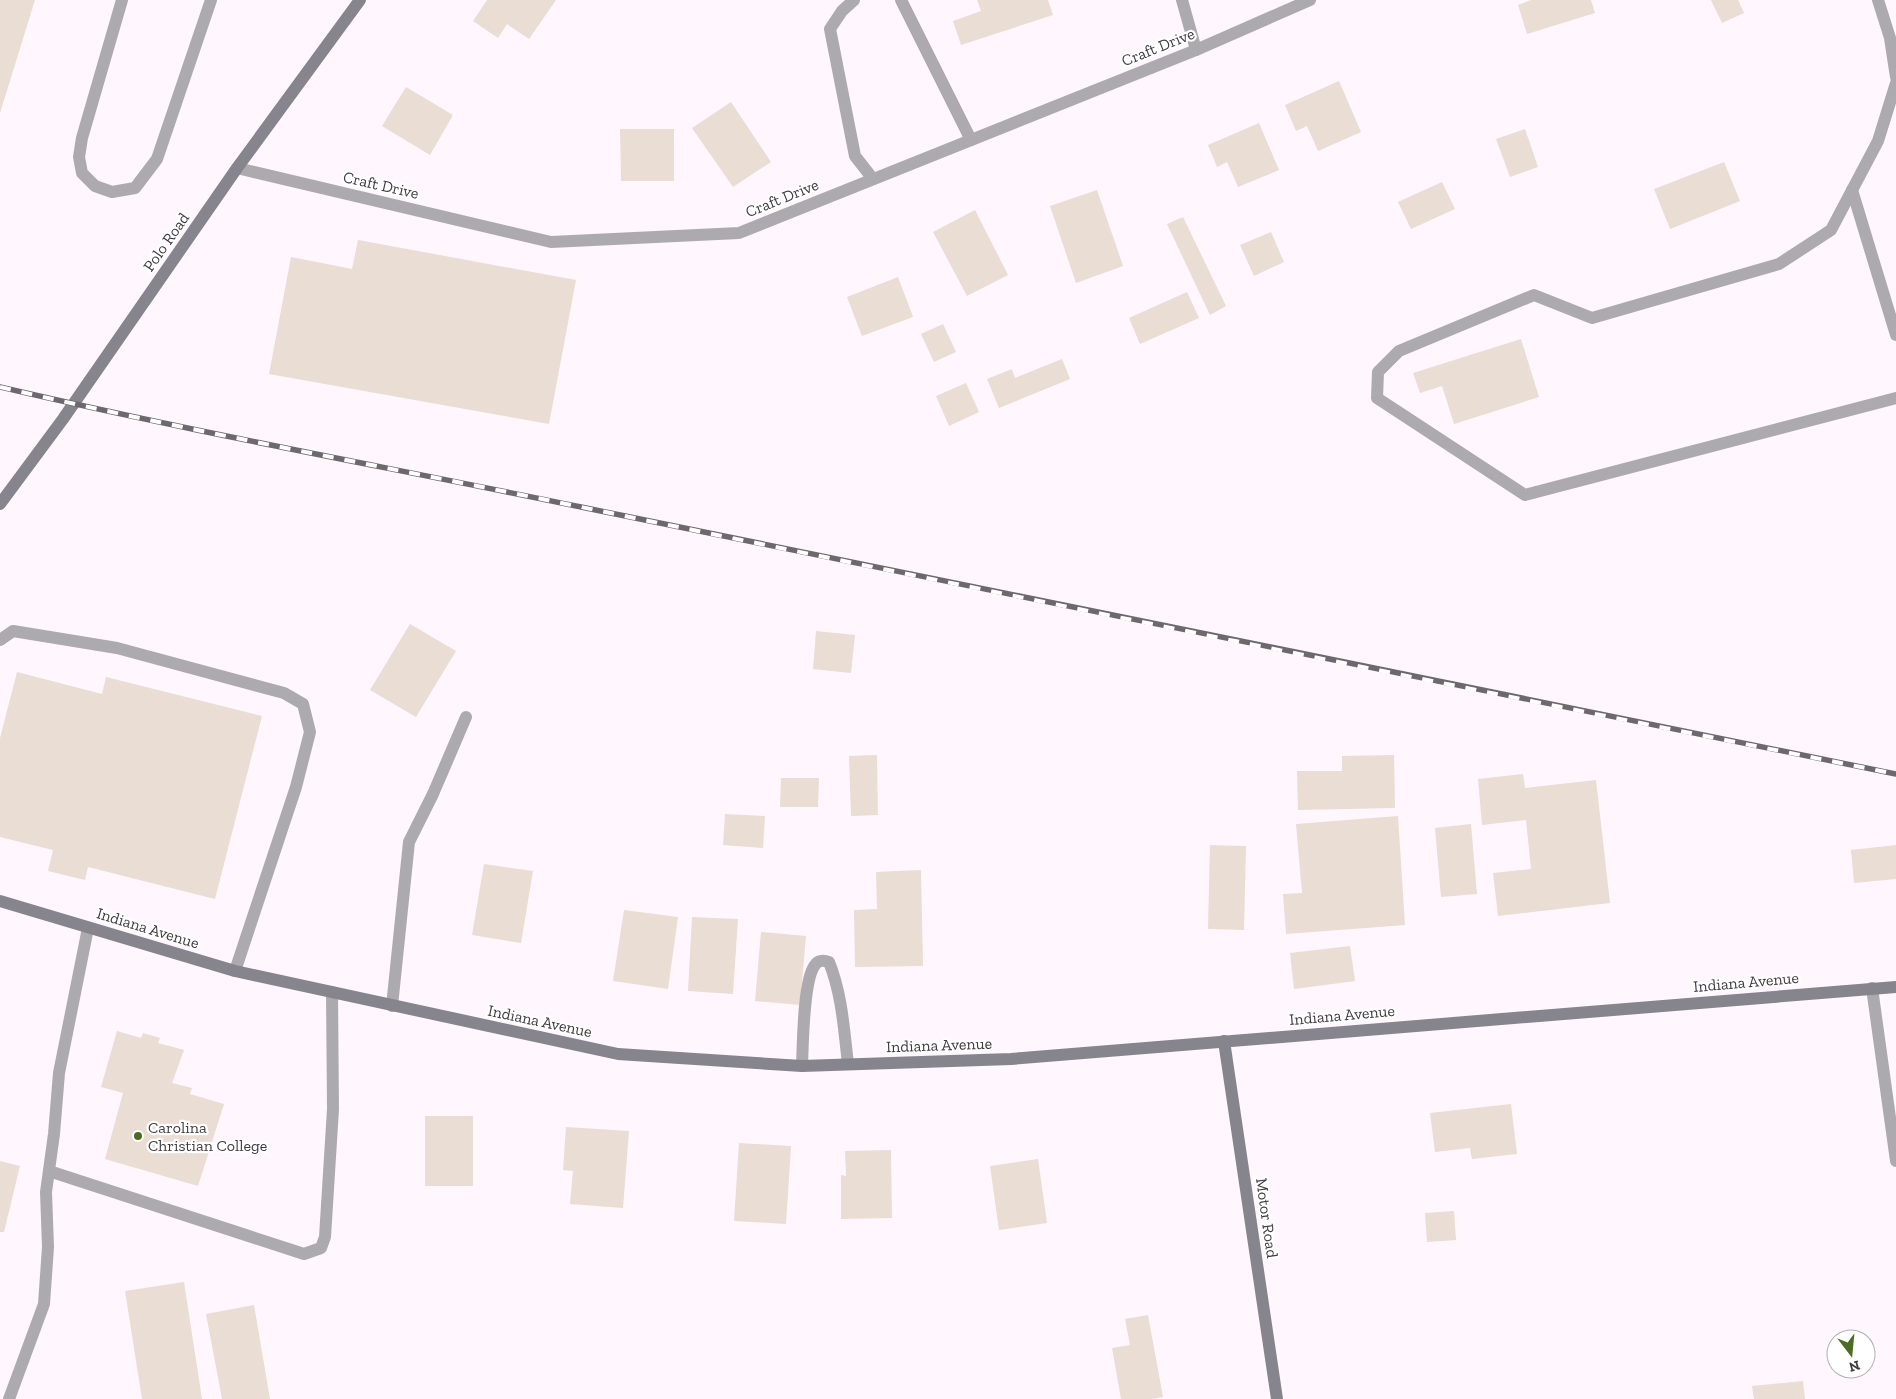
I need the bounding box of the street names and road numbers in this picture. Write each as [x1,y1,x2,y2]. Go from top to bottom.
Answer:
street label: Craft Drive [1119,24,1197,70]
street label: Craft Drive [341,167,421,203]
street label: Craft Drive [743,175,821,221]
street label: Polo Road [139,209,193,275]
street label: Indiana Avenue [95,903,201,953]
street label: Indiana Avenue [1692,968,1800,996]
street label: Indiana Avenue [486,1001,594,1041]
street label: Indiana Avenue [1288,1001,1396,1029]
street label: Indiana Avenue [886,1034,992,1056]
street label: Motor Road [1252,1177,1282,1259]

